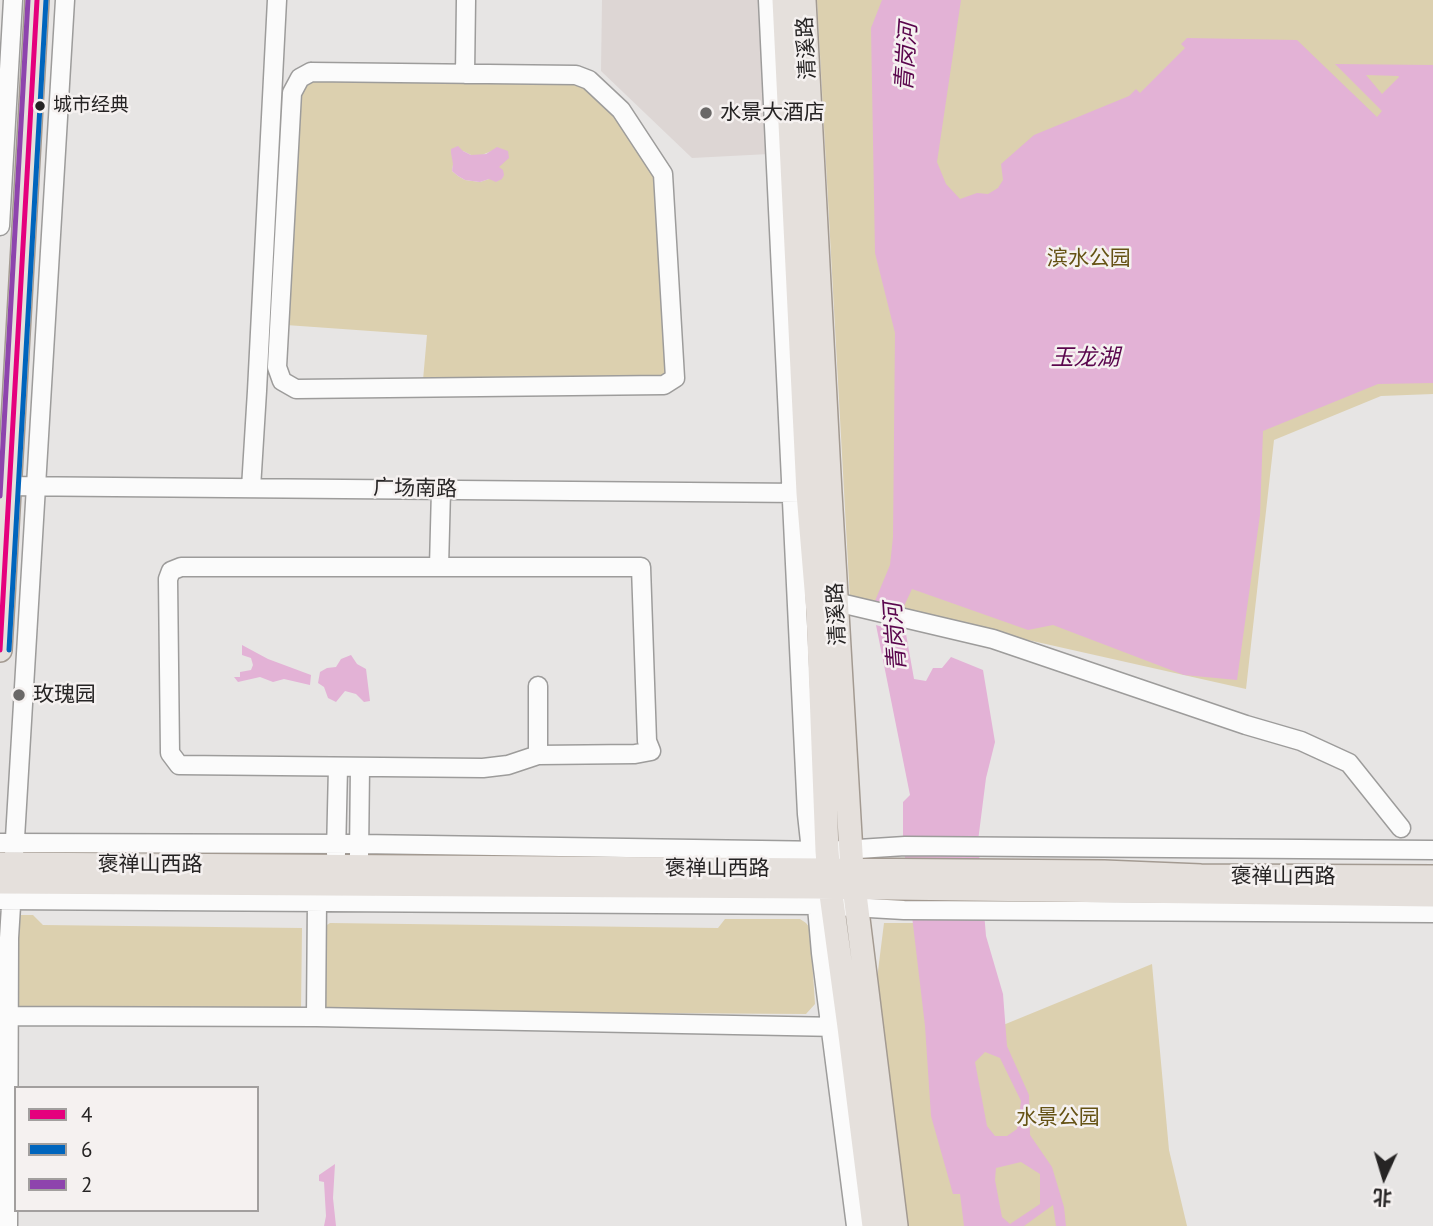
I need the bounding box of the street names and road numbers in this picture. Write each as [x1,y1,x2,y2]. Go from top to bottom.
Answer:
street label: 清溪路 [793,16,821,80]
street label: 广场南路 [373,476,457,502]
street label: 清溪路 [823,582,851,646]
street label: 褒禅山西路 [98,852,202,878]
street label: 褒禅山西路 [665,856,769,882]
street label: 褒禅山西路 [1231,864,1335,890]

